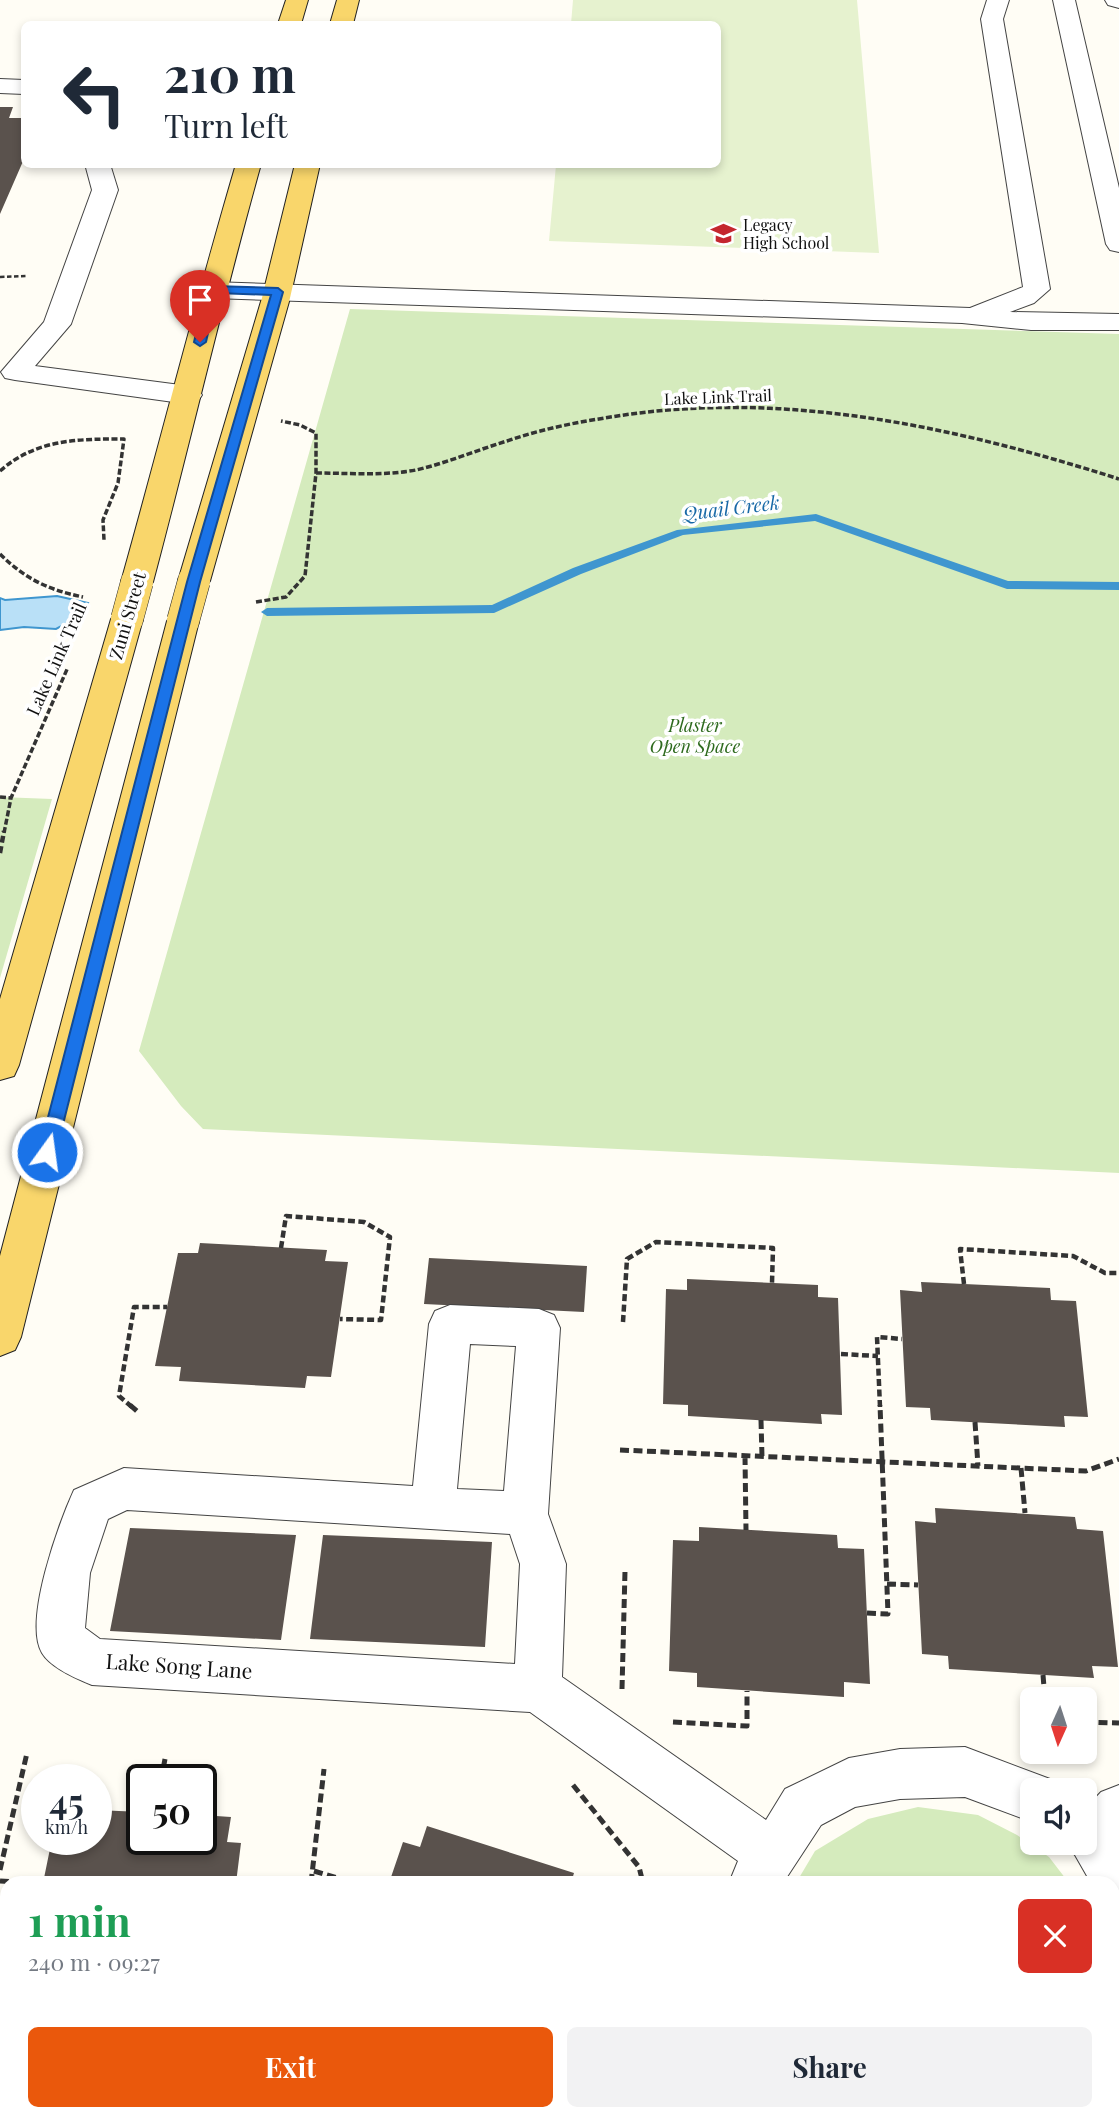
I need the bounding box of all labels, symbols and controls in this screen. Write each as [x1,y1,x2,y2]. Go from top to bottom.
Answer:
text: 210 m [164,40,296,105]
icon: left [49,49,140,140]
text: Turn left [164,103,288,146]
place label: Legacy High School [743,214,830,253]
school or university icon: Legacy High School [709,220,737,248]
pin [170,270,230,342]
icon: arrive [181,281,219,319]
street label: Lake Link Trail [664,384,773,409]
water label: Quail Creek [680,488,781,526]
street label: Zuni Street [103,569,151,662]
street label: Lake Link Trail [20,598,92,719]
park label: Plaster Open Space [650,713,740,758]
position arrow [10,1115,84,1189]
street label: Lake Song Lane [105,1646,253,1684]
north arrow [1020,1687,1097,1764]
map controls [1020,1687,1097,1855]
speed limit sign: 50 [126,1764,217,1855]
text: 45 [49,1777,84,1824]
button: sound [1020,1778,1097,1855]
text: km/h [45,1815,88,1839]
text: 1 min [28,1892,131,1948]
button: close [1018,1899,1092,1973]
text: 240 m · 09:27 [28,1946,160,1977]
button: Exit [28,2027,553,2107]
button: Share [567,2027,1092,2107]

